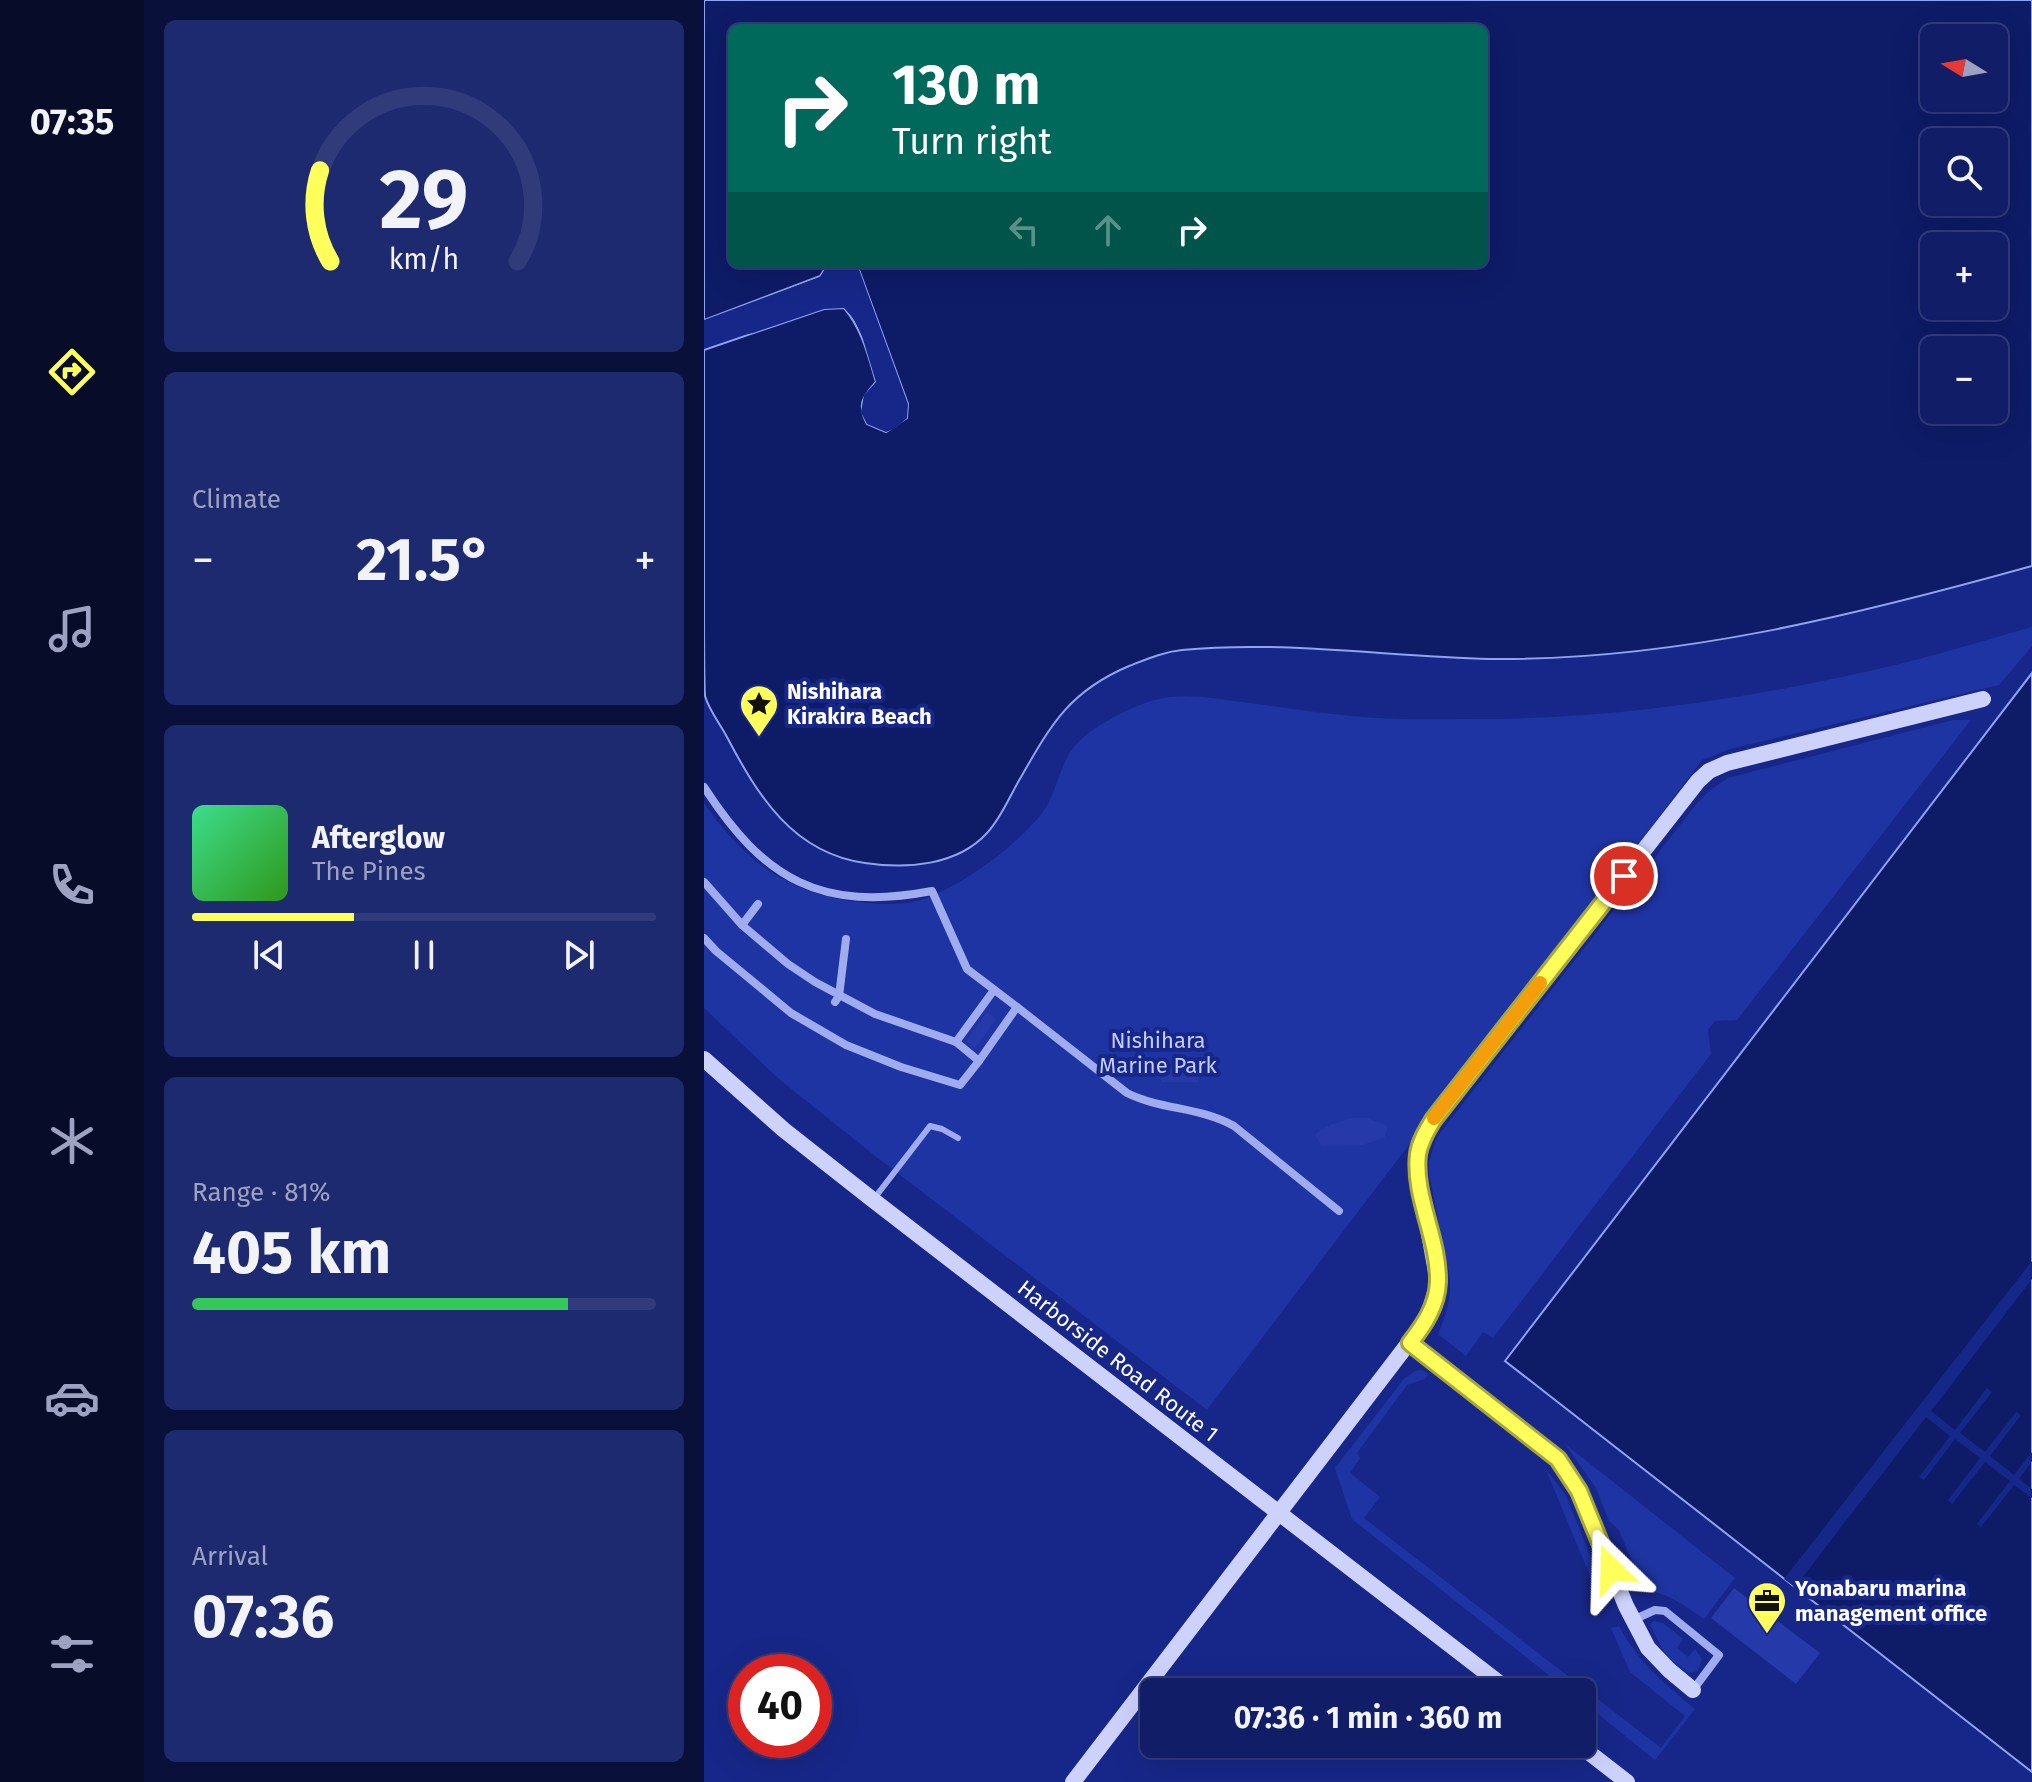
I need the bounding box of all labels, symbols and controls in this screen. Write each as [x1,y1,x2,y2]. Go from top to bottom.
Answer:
north arrow [1920,24,2008,112]
map controls [1920,24,2008,424]
text: 130 m [892,52,1040,119]
icon: right [760,56,864,160]
text: 07:35 [30,100,114,144]
text: Turn right [892,120,1052,164]
button: search [1920,128,2008,216]
text: 29 [380,150,468,250]
icon: left [1002,208,1046,252]
icon: ahead [1086,208,1130,252]
icon: right [1170,208,1214,252]
button: + [1920,232,2008,320]
text: km/h [389,242,459,277]
button: − [1920,336,2008,424]
icon: directions [44,344,100,400]
text: Climate [192,484,281,515]
text: 21.5° [356,524,492,596]
text: − [192,534,214,587]
text: + [634,534,656,587]
icon: music [44,601,100,657]
place label: Nishihara Kirakira Beach [787,678,932,730]
place icon: Nishihara Kirakira Beach [738,683,780,738]
text: Afterglow [312,820,445,856]
pin [1590,842,1658,910]
icon: arrive [1602,854,1646,898]
text: The Pines [312,856,426,887]
icon: phone [44,857,100,913]
icon: previous [247,933,291,977]
icon: pause [402,933,446,977]
icon: next [557,933,601,977]
park label: Nishihara Marine Park [1099,1027,1218,1079]
icon: climate [44,1113,100,1169]
text: Range · 81% [192,1177,330,1208]
text: 405 km [192,1217,391,1289]
street label: Harborside Road Route 1 [1012,1274,1224,1448]
icon: car [44,1370,100,1426]
position arrow [1569,1527,1653,1611]
text: Arrival [192,1541,268,1572]
place label: Yonabaru marina management office [1794,1575,1987,1627]
office icon: Yonabaru marina management office [1746,1580,1788,1635]
text: 07:36 [192,1581,334,1653]
icon: filters [44,1626,100,1682]
speed limit sign: 40 [728,1654,832,1758]
text: 07:36 · 1 min · 360 m [1234,1700,1502,1736]

